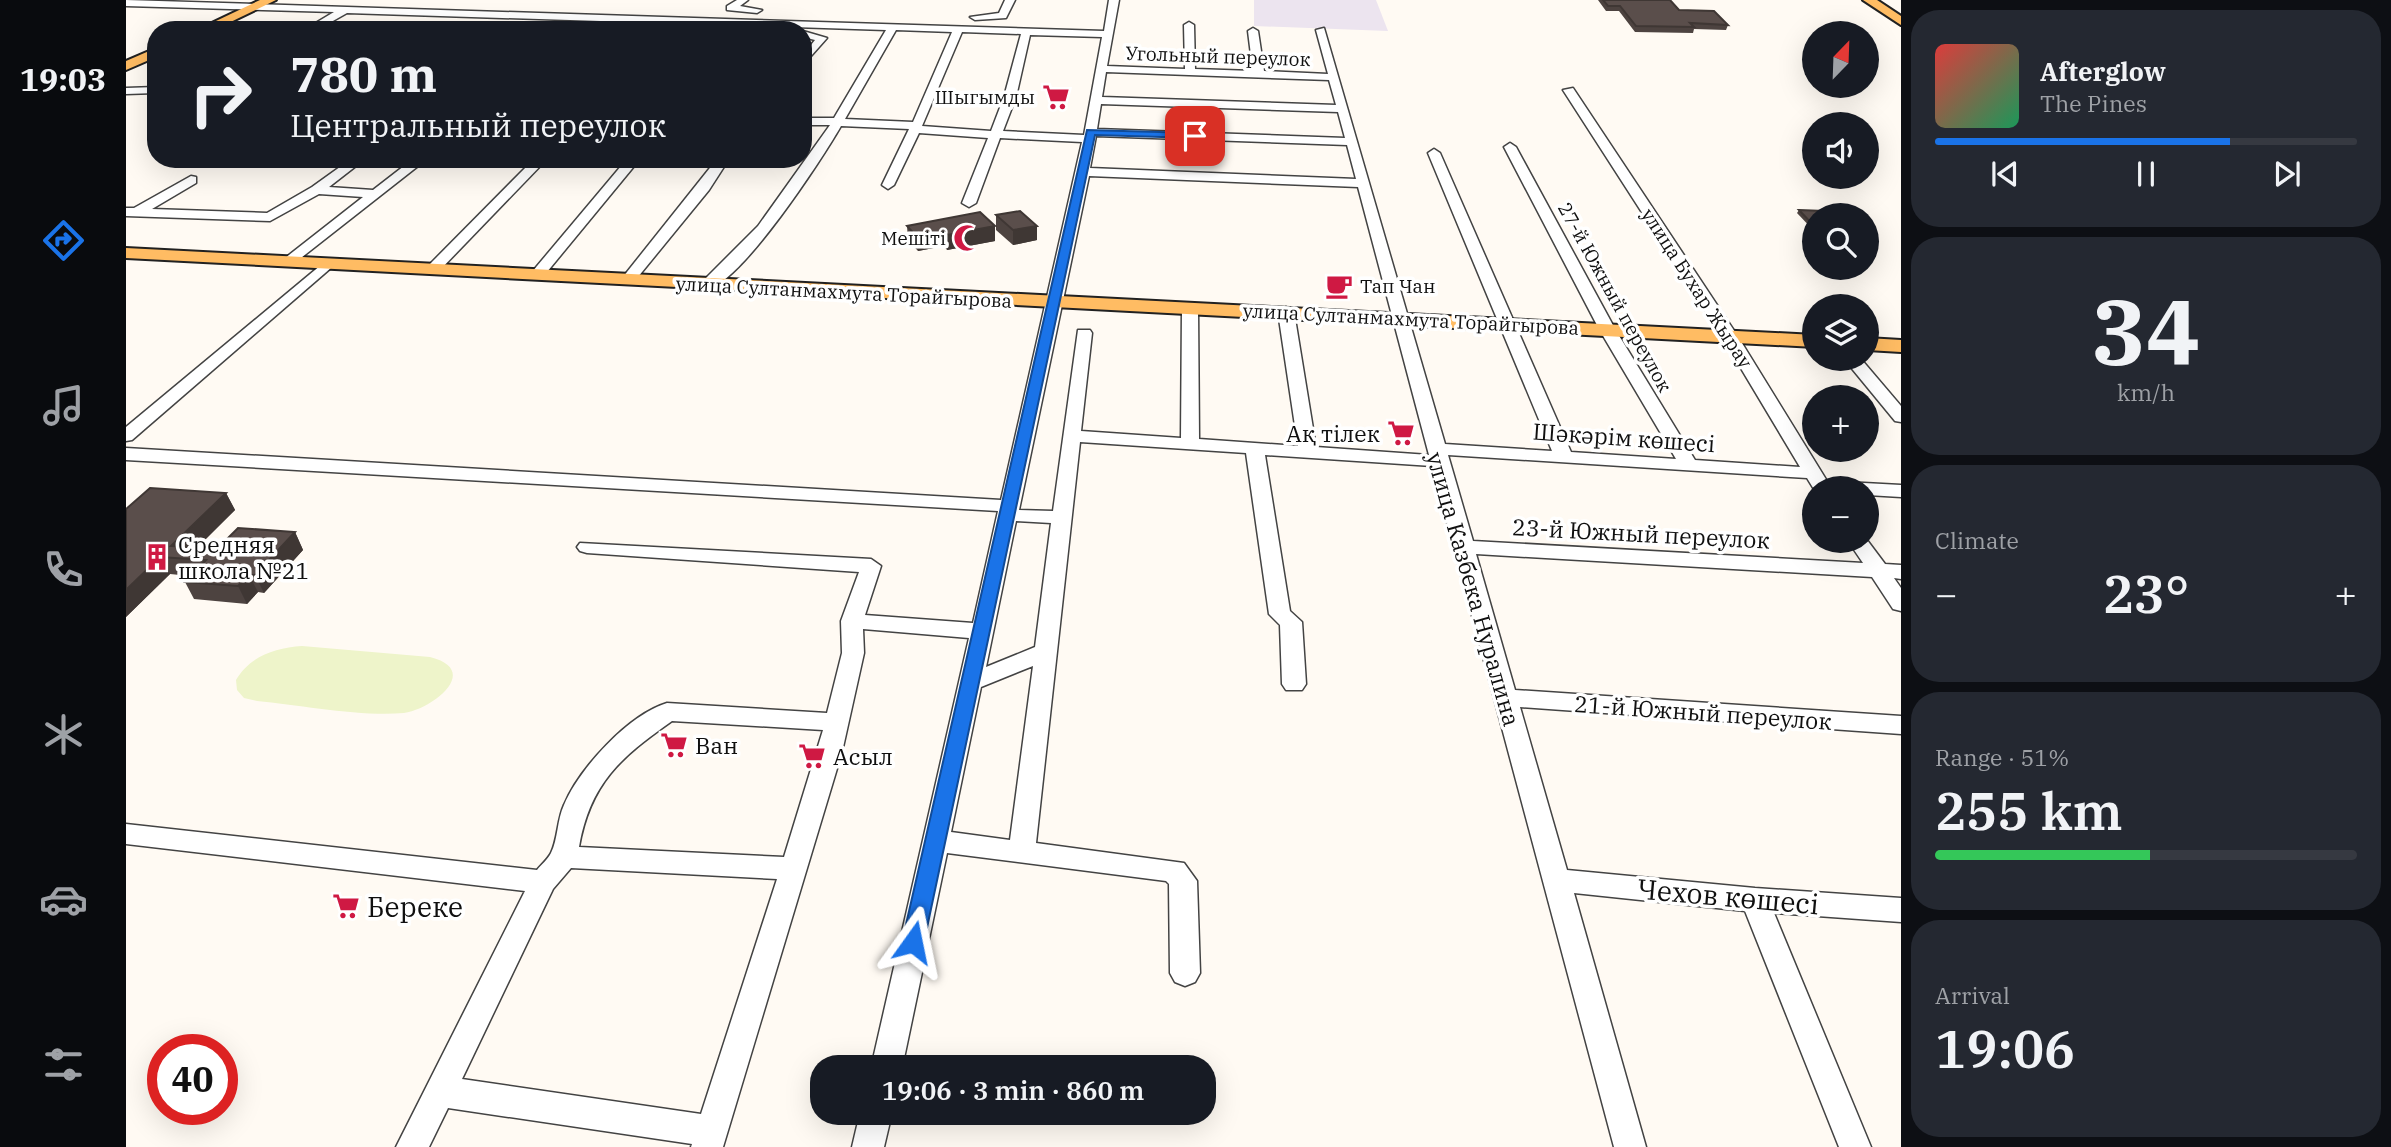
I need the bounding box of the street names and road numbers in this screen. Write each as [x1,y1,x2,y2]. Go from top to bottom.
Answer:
street label: Угольный переулок [1125,41,1311,71]
street label: 27-й Южный переулок [1553,198,1677,396]
street label: улица Бухар Жырау [1636,204,1758,373]
street label: улица Султанмахмута Торайгырова [675,271,1013,313]
street label: улица Султанмахмута Торайгырова [1242,298,1580,340]
street label: Шәкәрім көшесі [1532,416,1716,458]
street label: улица Казбека Нуралина [1420,448,1528,730]
street label: 23-й Южный переулок [1511,511,1771,555]
street label: 21-й Южный переулок [1573,688,1833,736]
street label: Чехов көшесі [1635,870,1821,922]

